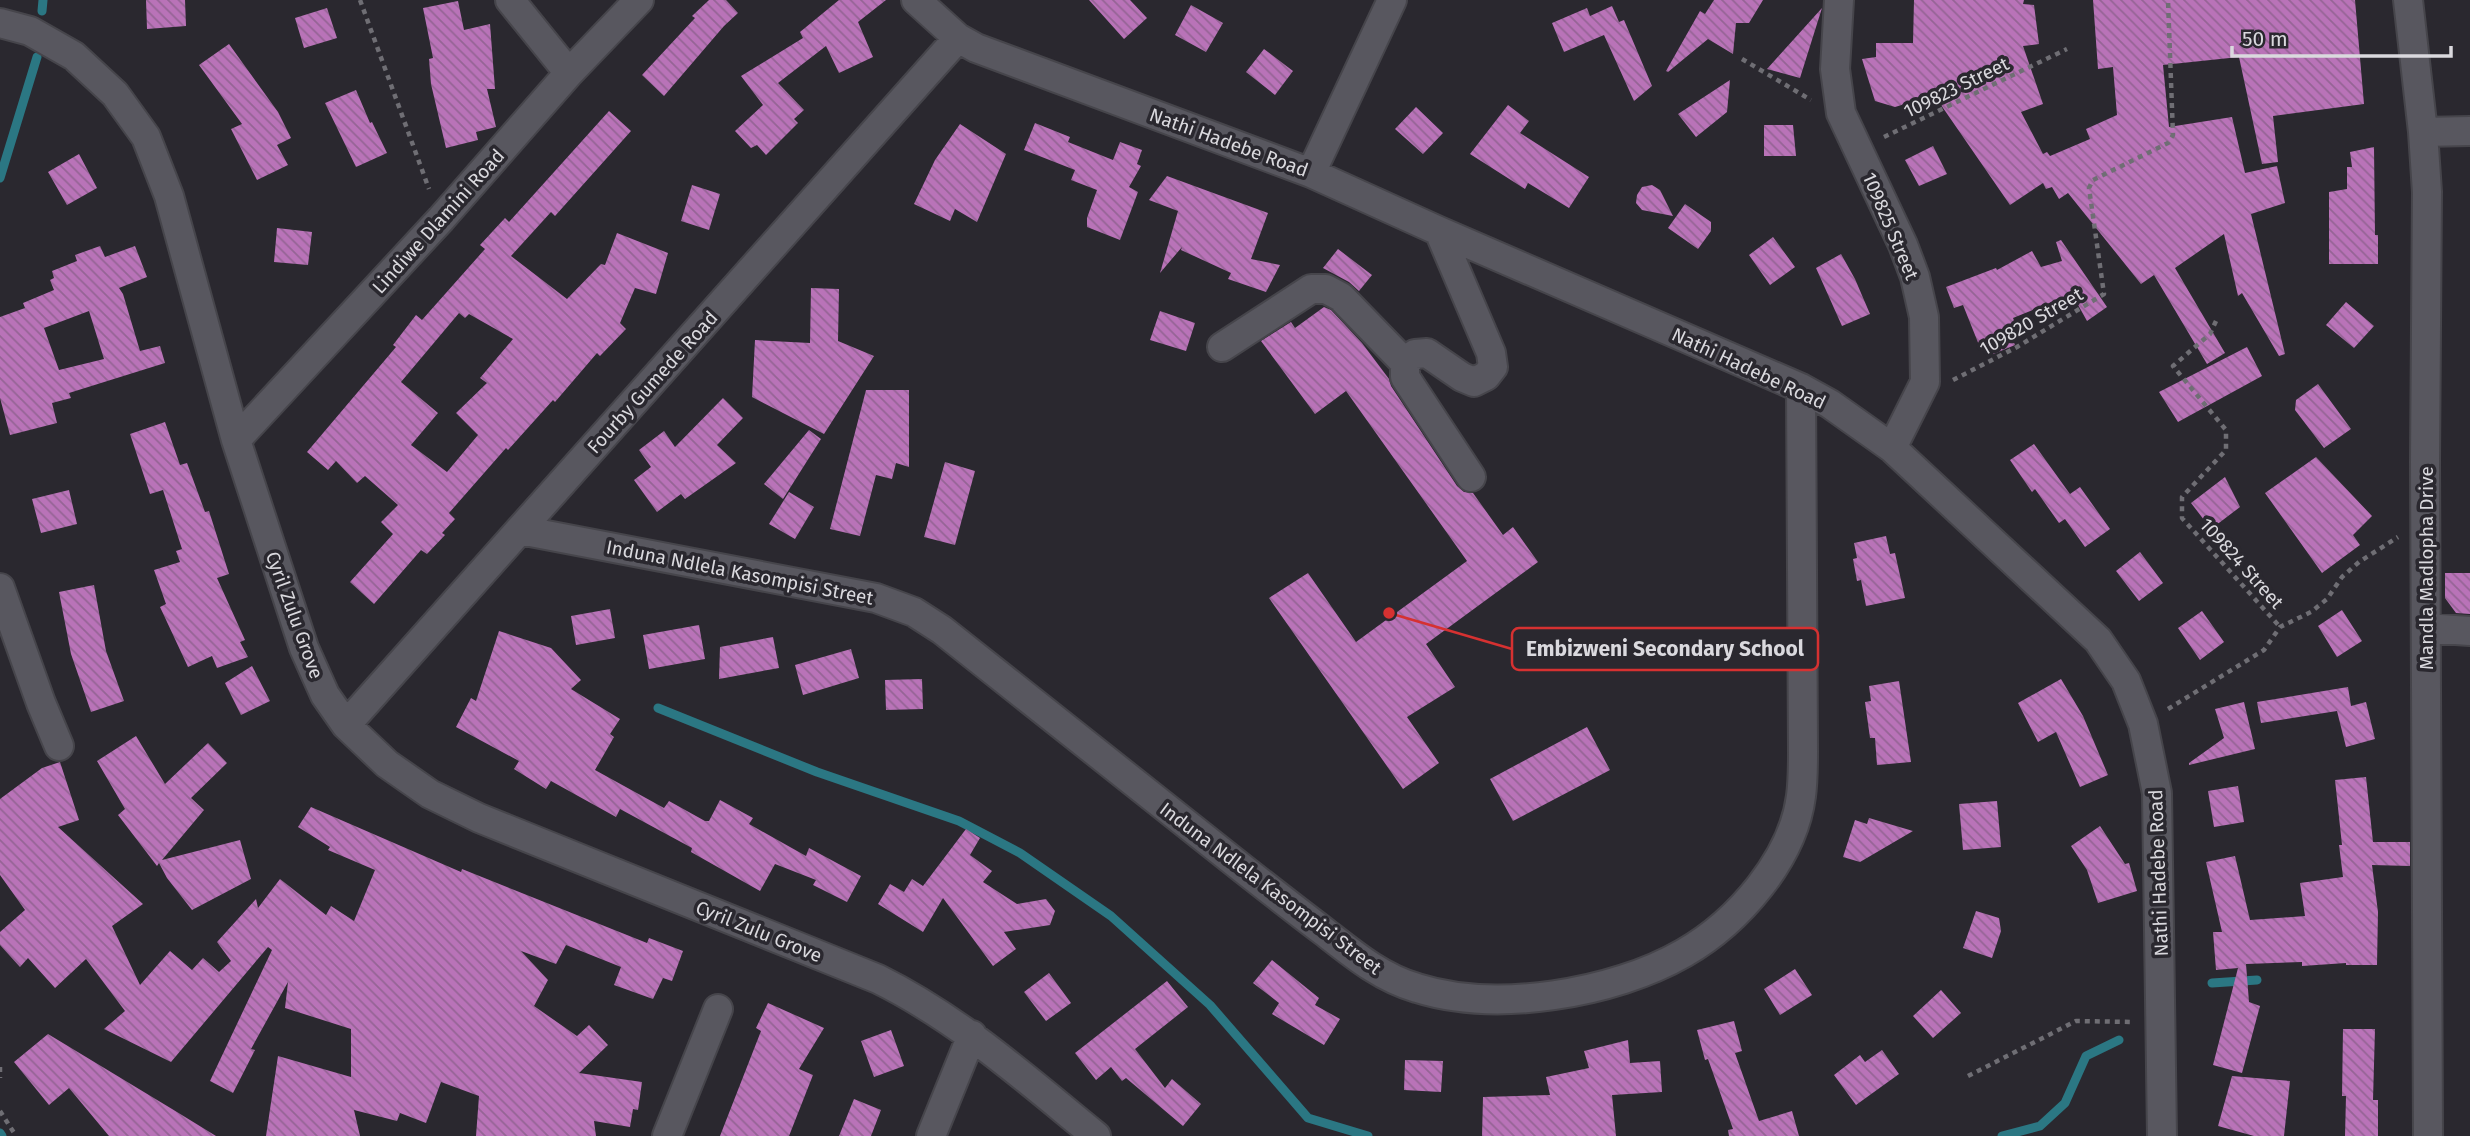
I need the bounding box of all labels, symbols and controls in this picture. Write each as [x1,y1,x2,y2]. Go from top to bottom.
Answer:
scale bar [2232,14,2451,58]
text: 50 m [2242,26,2288,52]
street label: 109823 Street [1900,52,2013,123]
street label: Nathi Hadebe Road [1146,103,1311,182]
street label: Lindiwe Dlamini Road [367,144,509,298]
street label: 109825 Street [1858,169,1924,283]
street label: 109820 Street [1975,283,2087,360]
street label: Fourby Gumede Road [582,306,722,458]
street label: Nathi Hadebe Road [1668,323,1829,414]
street label: Mandla Madlopha Drive [2415,466,2438,670]
street label: 109824 Street [2195,513,2289,614]
street label: Induna Ndlela Kasompisi Street [604,535,876,610]
street label: Cyril Zulu Grove [261,548,328,682]
callout: Embizweni Secondary School [1512,628,1818,670]
text: Embizweni Secondary School [1526,636,1805,662]
street label: Nathi Hadebe Road [2144,789,2173,957]
street label: Induna Ndlela Kasompisi Street [1155,797,1386,979]
street label: Cyril Zulu Grove [692,896,825,967]

